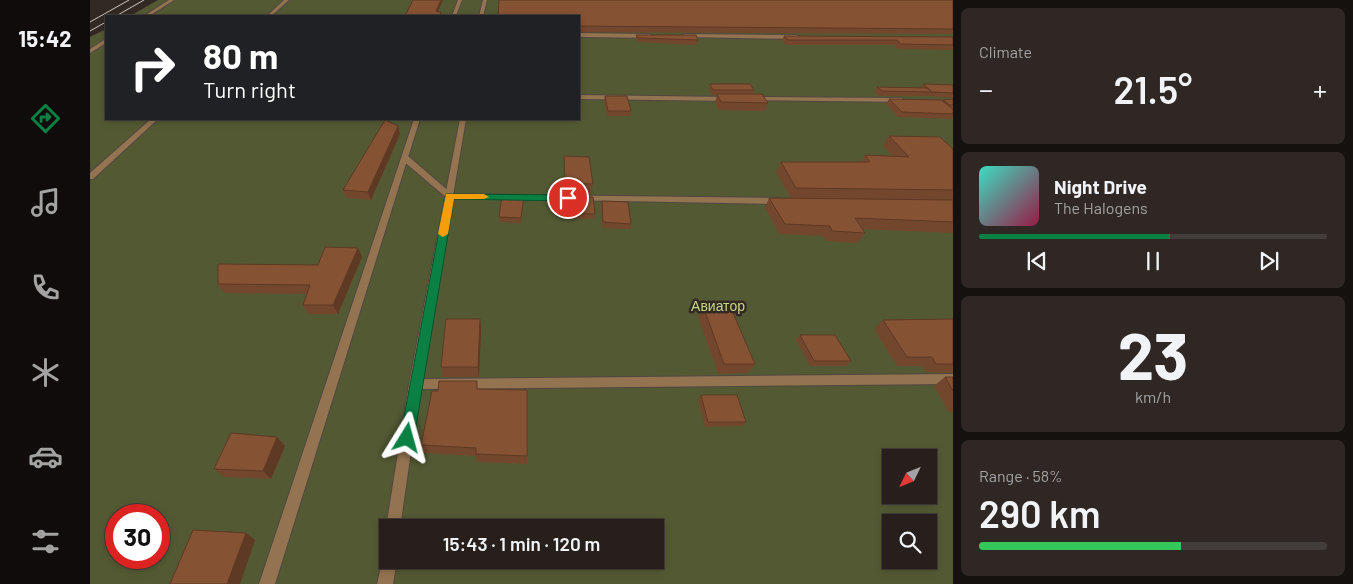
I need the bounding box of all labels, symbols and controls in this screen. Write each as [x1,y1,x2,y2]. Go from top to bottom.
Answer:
text: 15:42 [18,25,72,51]
text: 80 m [203,34,278,76]
icon: right [120,35,185,100]
text: Climate [979,42,1032,61]
text: 21.5° [1114,66,1192,112]
text: − [979,72,993,106]
text: + [1313,72,1327,106]
text: Turn right [203,76,296,102]
icon: directions [28,101,63,136]
text: Night Drive [1054,175,1147,198]
pin [547,177,589,219]
icon: arrive [554,184,582,212]
icon: music [28,185,63,220]
text: The Halogens [1054,198,1148,217]
icon: previous [1023,247,1051,275]
icon: pause [1139,247,1167,275]
icon: next [1255,247,1283,275]
icon: phone [28,270,63,305]
park label: Авиатор [691,297,745,314]
text: 23 [1118,315,1188,393]
icon: climate [28,355,63,390]
text: km/h [1135,387,1171,406]
position arrow [380,411,432,463]
icon: car [28,439,63,474]
north arrow [882,449,938,504]
map controls [882,449,937,569]
text: Range · 58% [979,466,1063,485]
text: 290 km [979,490,1101,536]
speed limit sign: 30 [105,504,170,569]
button: search [882,514,937,569]
icon: filters [28,524,63,559]
text: 15:43 · 1 min · 120 m [443,532,600,555]

